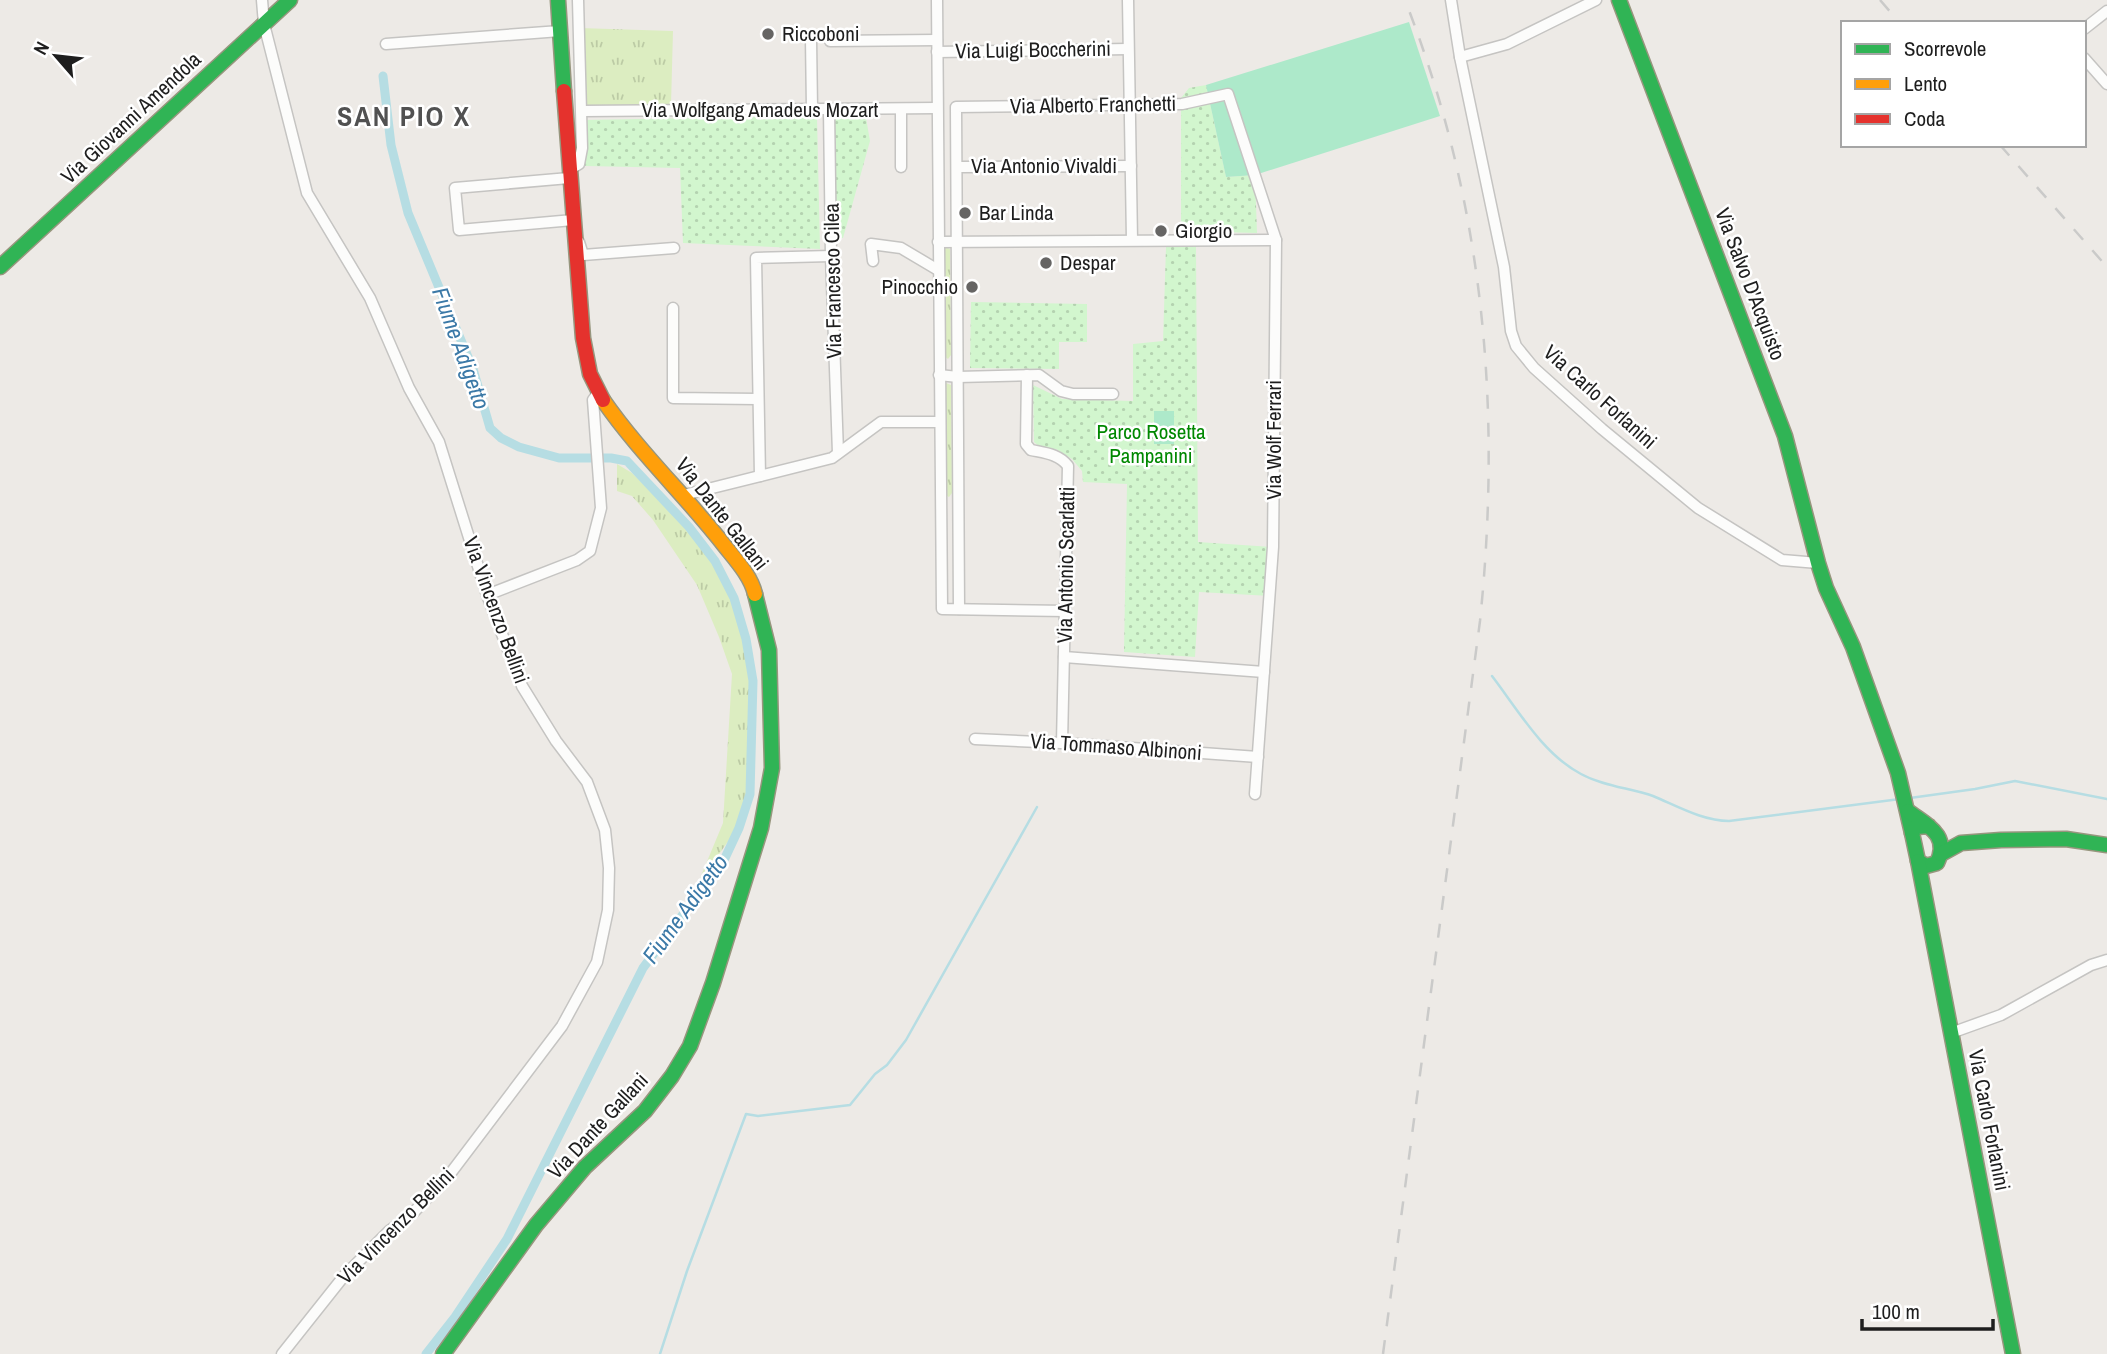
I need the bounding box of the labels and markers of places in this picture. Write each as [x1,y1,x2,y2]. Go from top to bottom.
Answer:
place label: Riccoboni [782,19,860,48]
marker: Riccoboni [760,26,776,42]
place label: Bar Linda [979,198,1054,227]
marker: Bar Linda [957,205,973,221]
place label: Giorgio [1175,216,1232,245]
marker: Giorgio [1153,223,1169,239]
place label: Despar [1060,248,1116,277]
marker: Despar [1038,255,1054,271]
place label: Pinocchio [881,272,958,301]
marker: Pinocchio [964,279,980,295]

